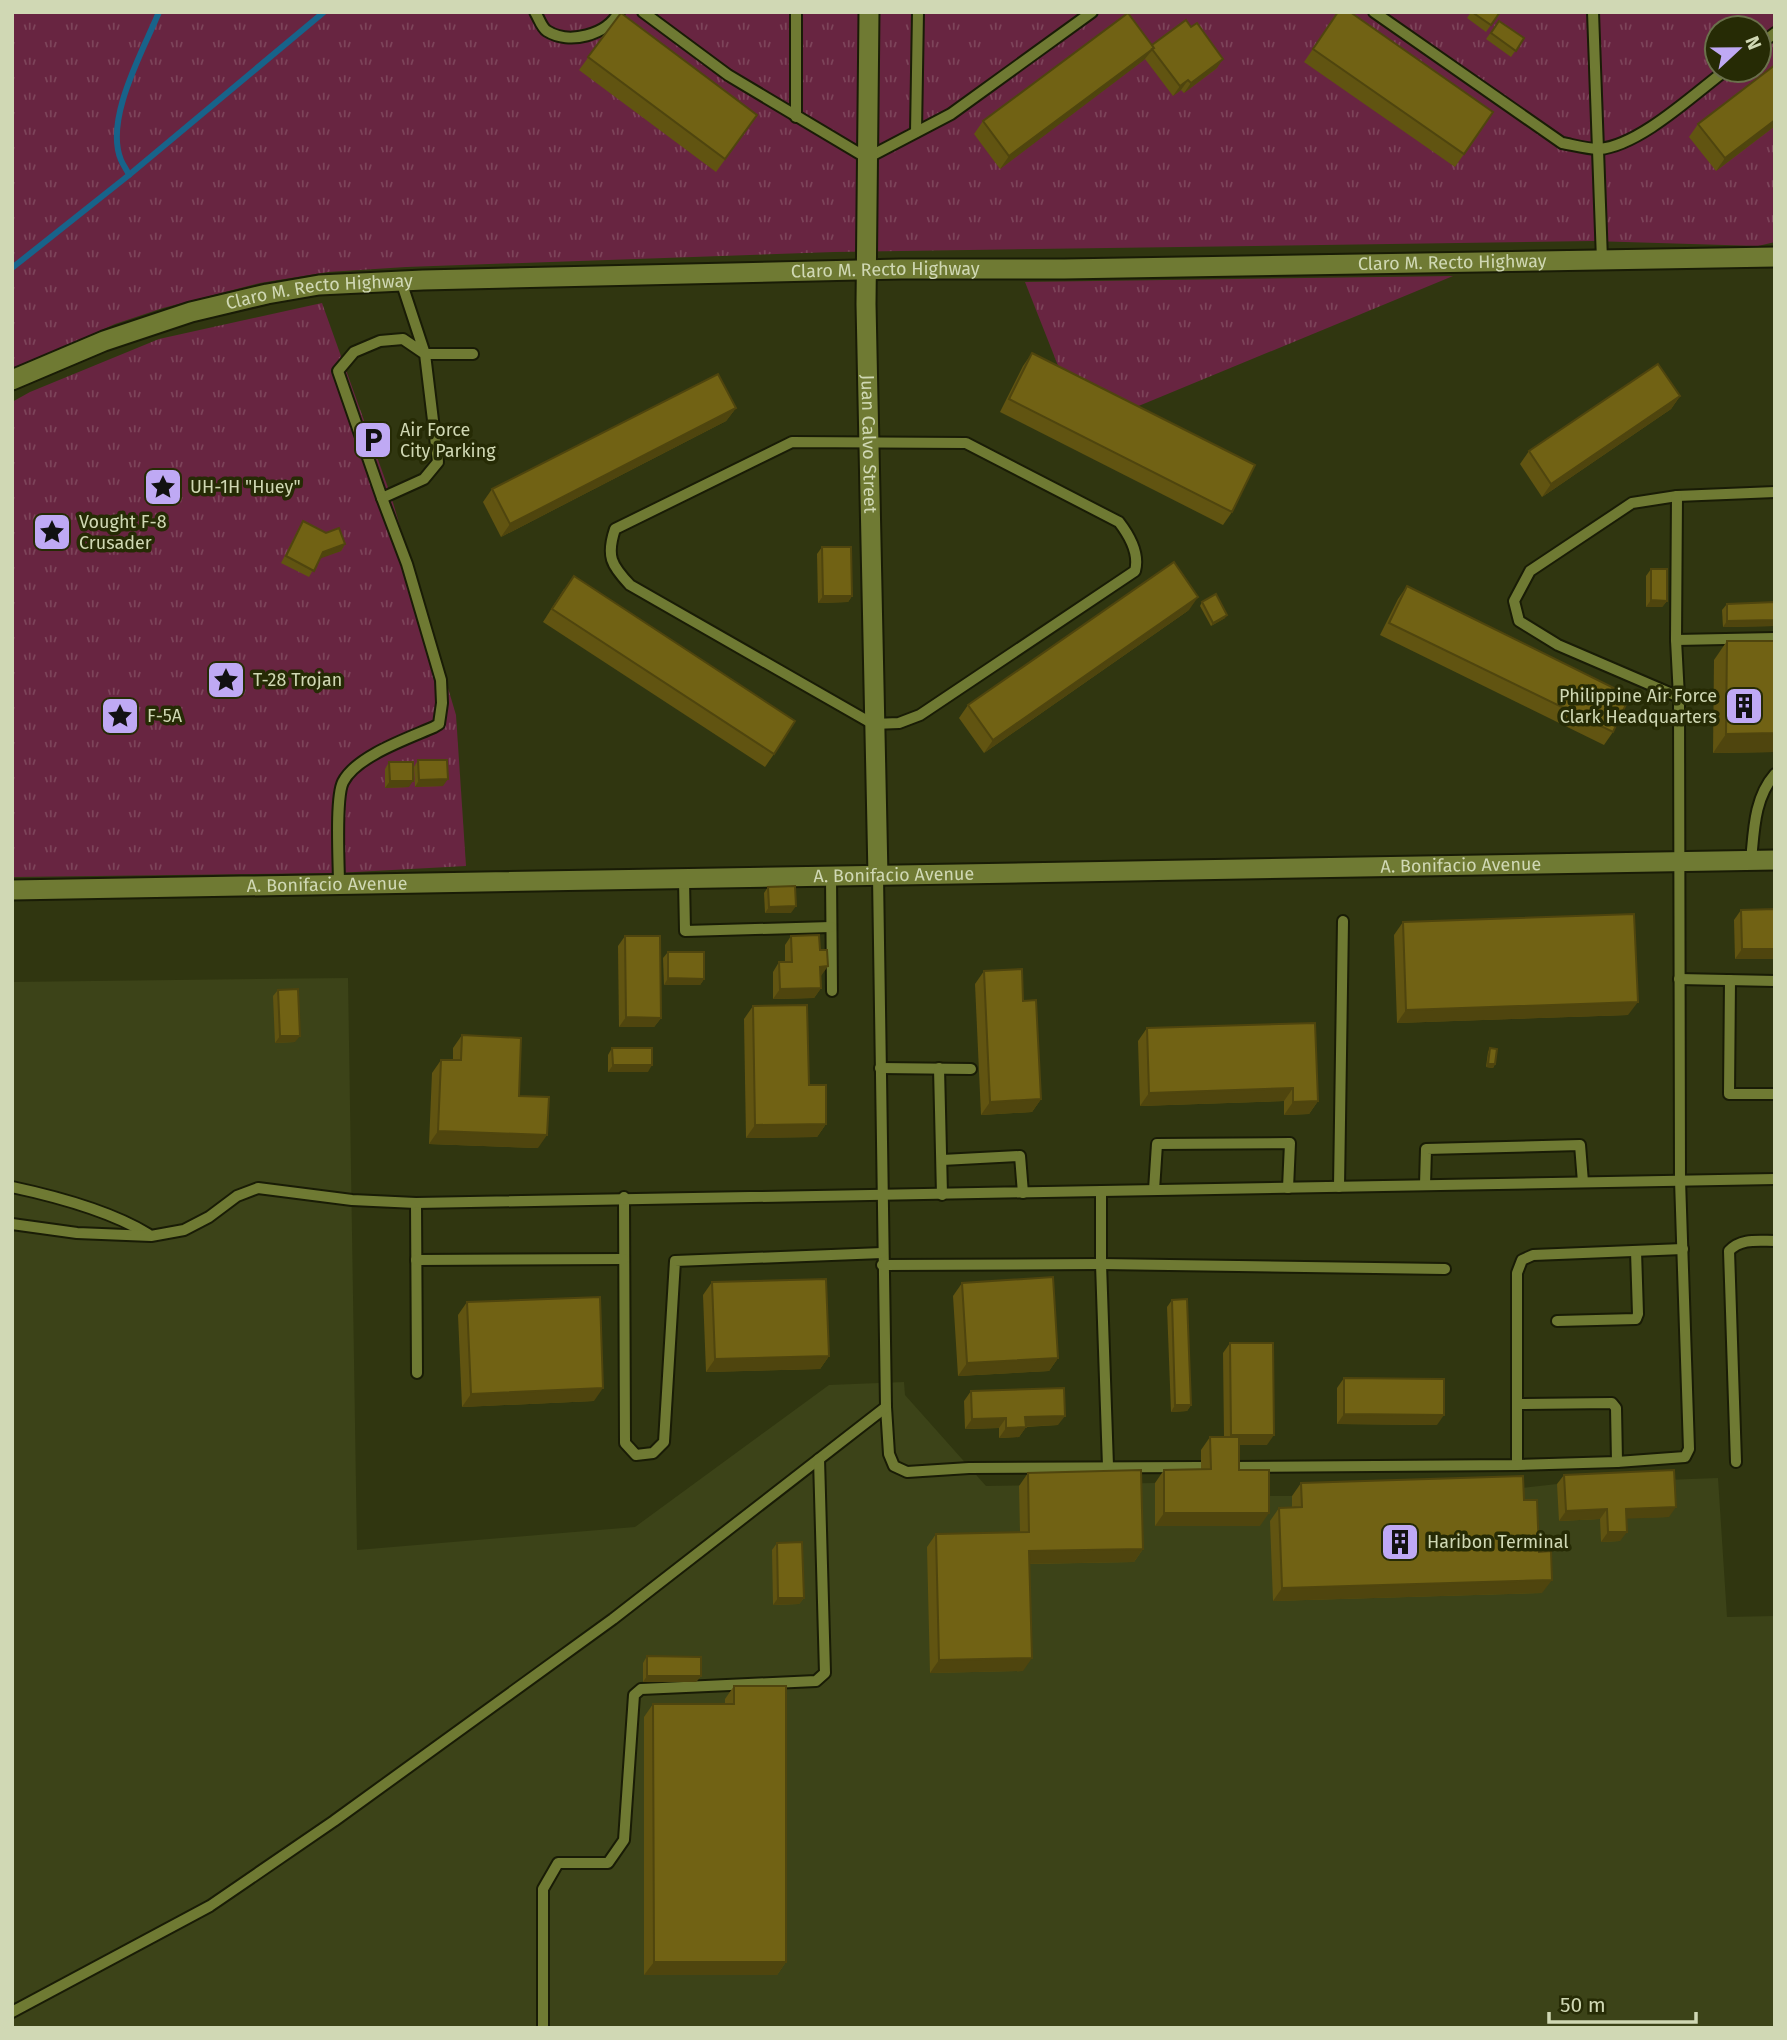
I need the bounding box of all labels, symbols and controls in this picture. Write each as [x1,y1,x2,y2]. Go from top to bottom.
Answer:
north arrow [1703,14,1773,84]
text: N [1740,33,1766,53]
street label: Claro M. Recto Highway [1358,250,1547,275]
street label: Claro M. Recto Highway [791,258,980,283]
street label: Claro M. Recto Highway [224,270,413,314]
street label: Juan Calvo Street [856,374,881,514]
parking icon: Air Force City Parking [352,419,394,461]
place label: Air Force City Parking [400,419,496,462]
place icon: UH-1H "Huey" [142,466,184,508]
place label: UH-1H "Huey" [190,476,301,498]
place icon: Vought F-8 Crusader [31,511,73,553]
place label: Vought F-8 Crusader [79,511,167,554]
place icon: T-28 Trojan [205,659,247,701]
place label: T-28 Trojan [253,669,342,691]
place label: Philippine Air Force Clark Headquarters [1559,685,1717,728]
building icon: Philippine Air Force Clark Headquarters [1723,685,1765,727]
place icon: F-5A [99,695,141,737]
place label: F-5A [147,705,183,727]
street label: A. Bonifacio Avenue [1380,853,1541,878]
street label: A. Bonifacio Avenue [813,863,974,887]
street label: A. Bonifacio Avenue [246,872,408,897]
building icon: Haribon Terminal [1379,1521,1421,1563]
place label: Haribon Terminal [1427,1531,1569,1553]
scale bar [1549,1980,1696,2024]
text: 50 m [1560,1992,1606,2018]

